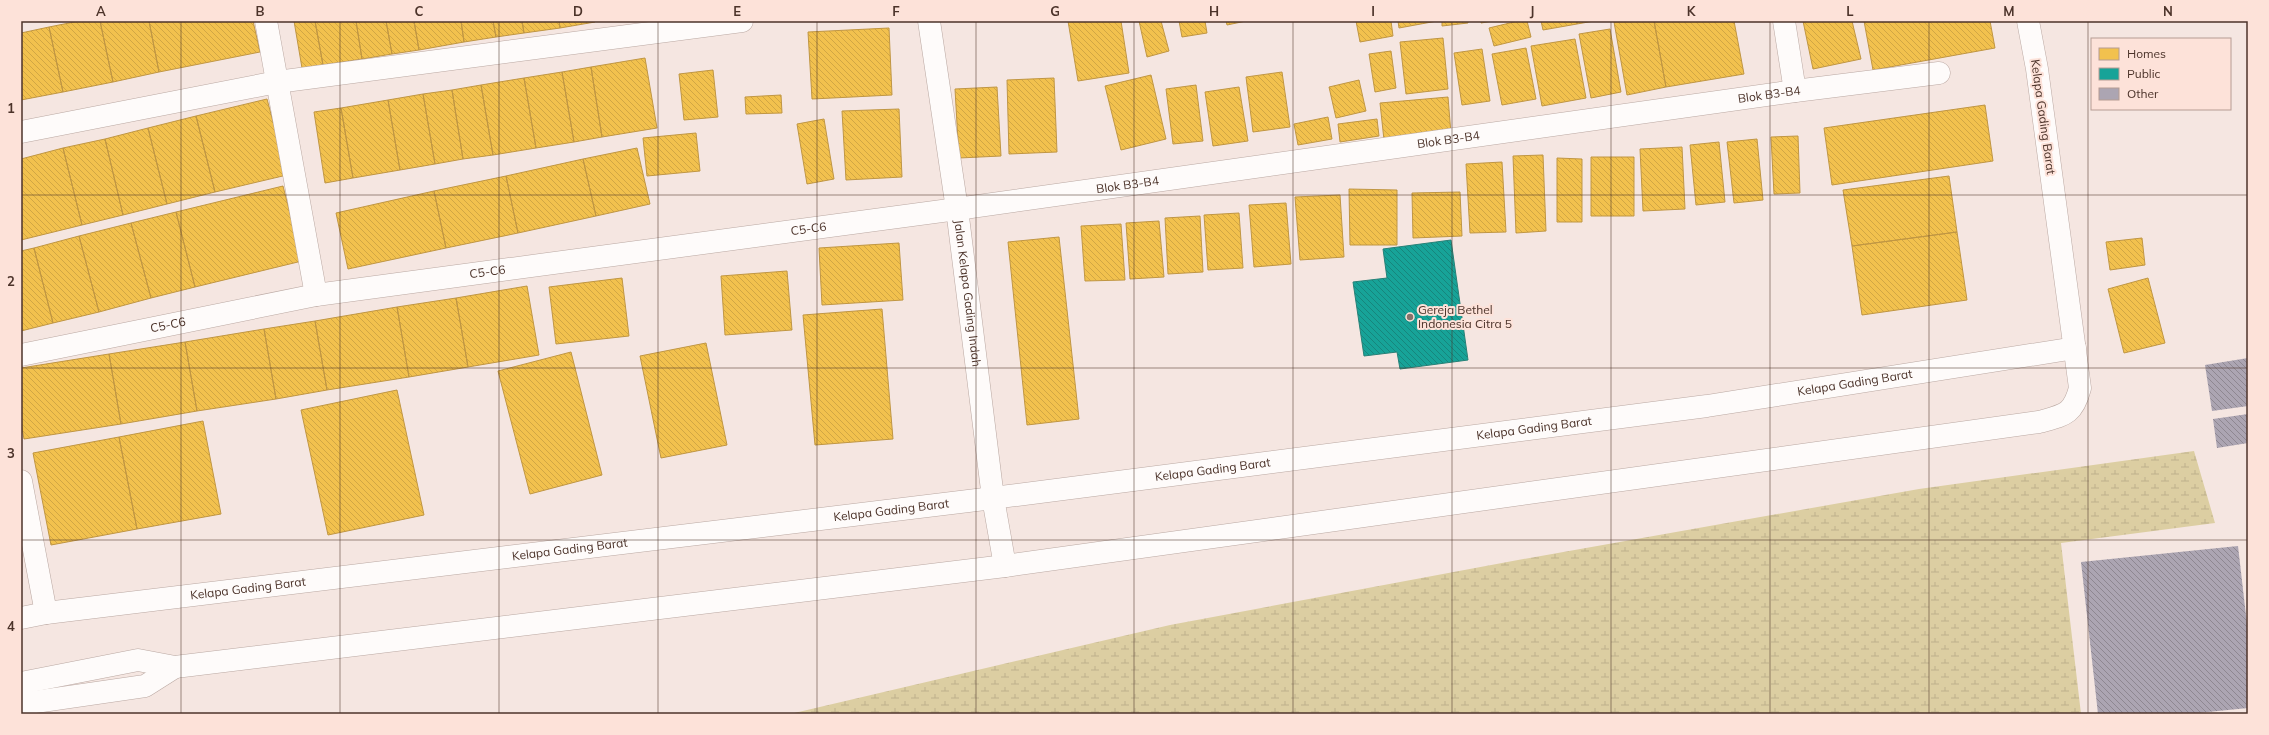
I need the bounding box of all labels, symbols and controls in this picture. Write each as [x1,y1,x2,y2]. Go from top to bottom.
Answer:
text: A [96,3,106,19]
text: B [256,3,265,19]
text: C [415,3,424,19]
text: D [573,3,583,19]
text: E [733,3,741,19]
text: F [892,3,900,19]
text: G [1050,3,1060,19]
text: H [1209,3,1219,19]
text: I [1371,3,1375,19]
text: J [1530,3,1534,19]
text: K [1687,3,1697,19]
text: L [1846,3,1854,19]
text: M [2003,3,2015,19]
text: N [2163,3,2173,19]
legend [2091,38,2231,110]
text: Homes [2127,46,2166,61]
street label: Kelapa Gading Barat [2028,58,2059,175]
text: Public [2127,66,2161,81]
street label: Blok B3-B4 [1737,82,1801,106]
text: Other [2127,86,2159,101]
text: 1 [7,100,15,116]
street label: Blok B3-B4 [1416,127,1481,151]
street label: Blok B3-B4 [1095,173,1160,196]
street label: C5-C6 [790,219,827,238]
street label: Jalan Kelapa Gading Indah [951,219,985,368]
street label: C5-C6 [469,262,506,281]
text: 2 [7,273,15,289]
place label: Gereja Bethel Indonesia Citra 5 [1418,302,1512,331]
marker: Gereja Bethel Indonesia Citra 5 [1405,312,1415,322]
street label: C5-C6 [149,314,187,336]
street label: Kelapa Gading Barat [1796,366,1913,399]
street label: Kelapa Gading Barat [1475,413,1593,443]
text: 3 [7,445,15,461]
street label: Kelapa Gading Barat [1154,454,1271,484]
street label: Kelapa Gading Barat [833,495,950,524]
street label: Kelapa Gading Barat [511,534,628,563]
street label: Kelapa Gading Barat [189,574,307,602]
text: 4 [7,618,15,634]

